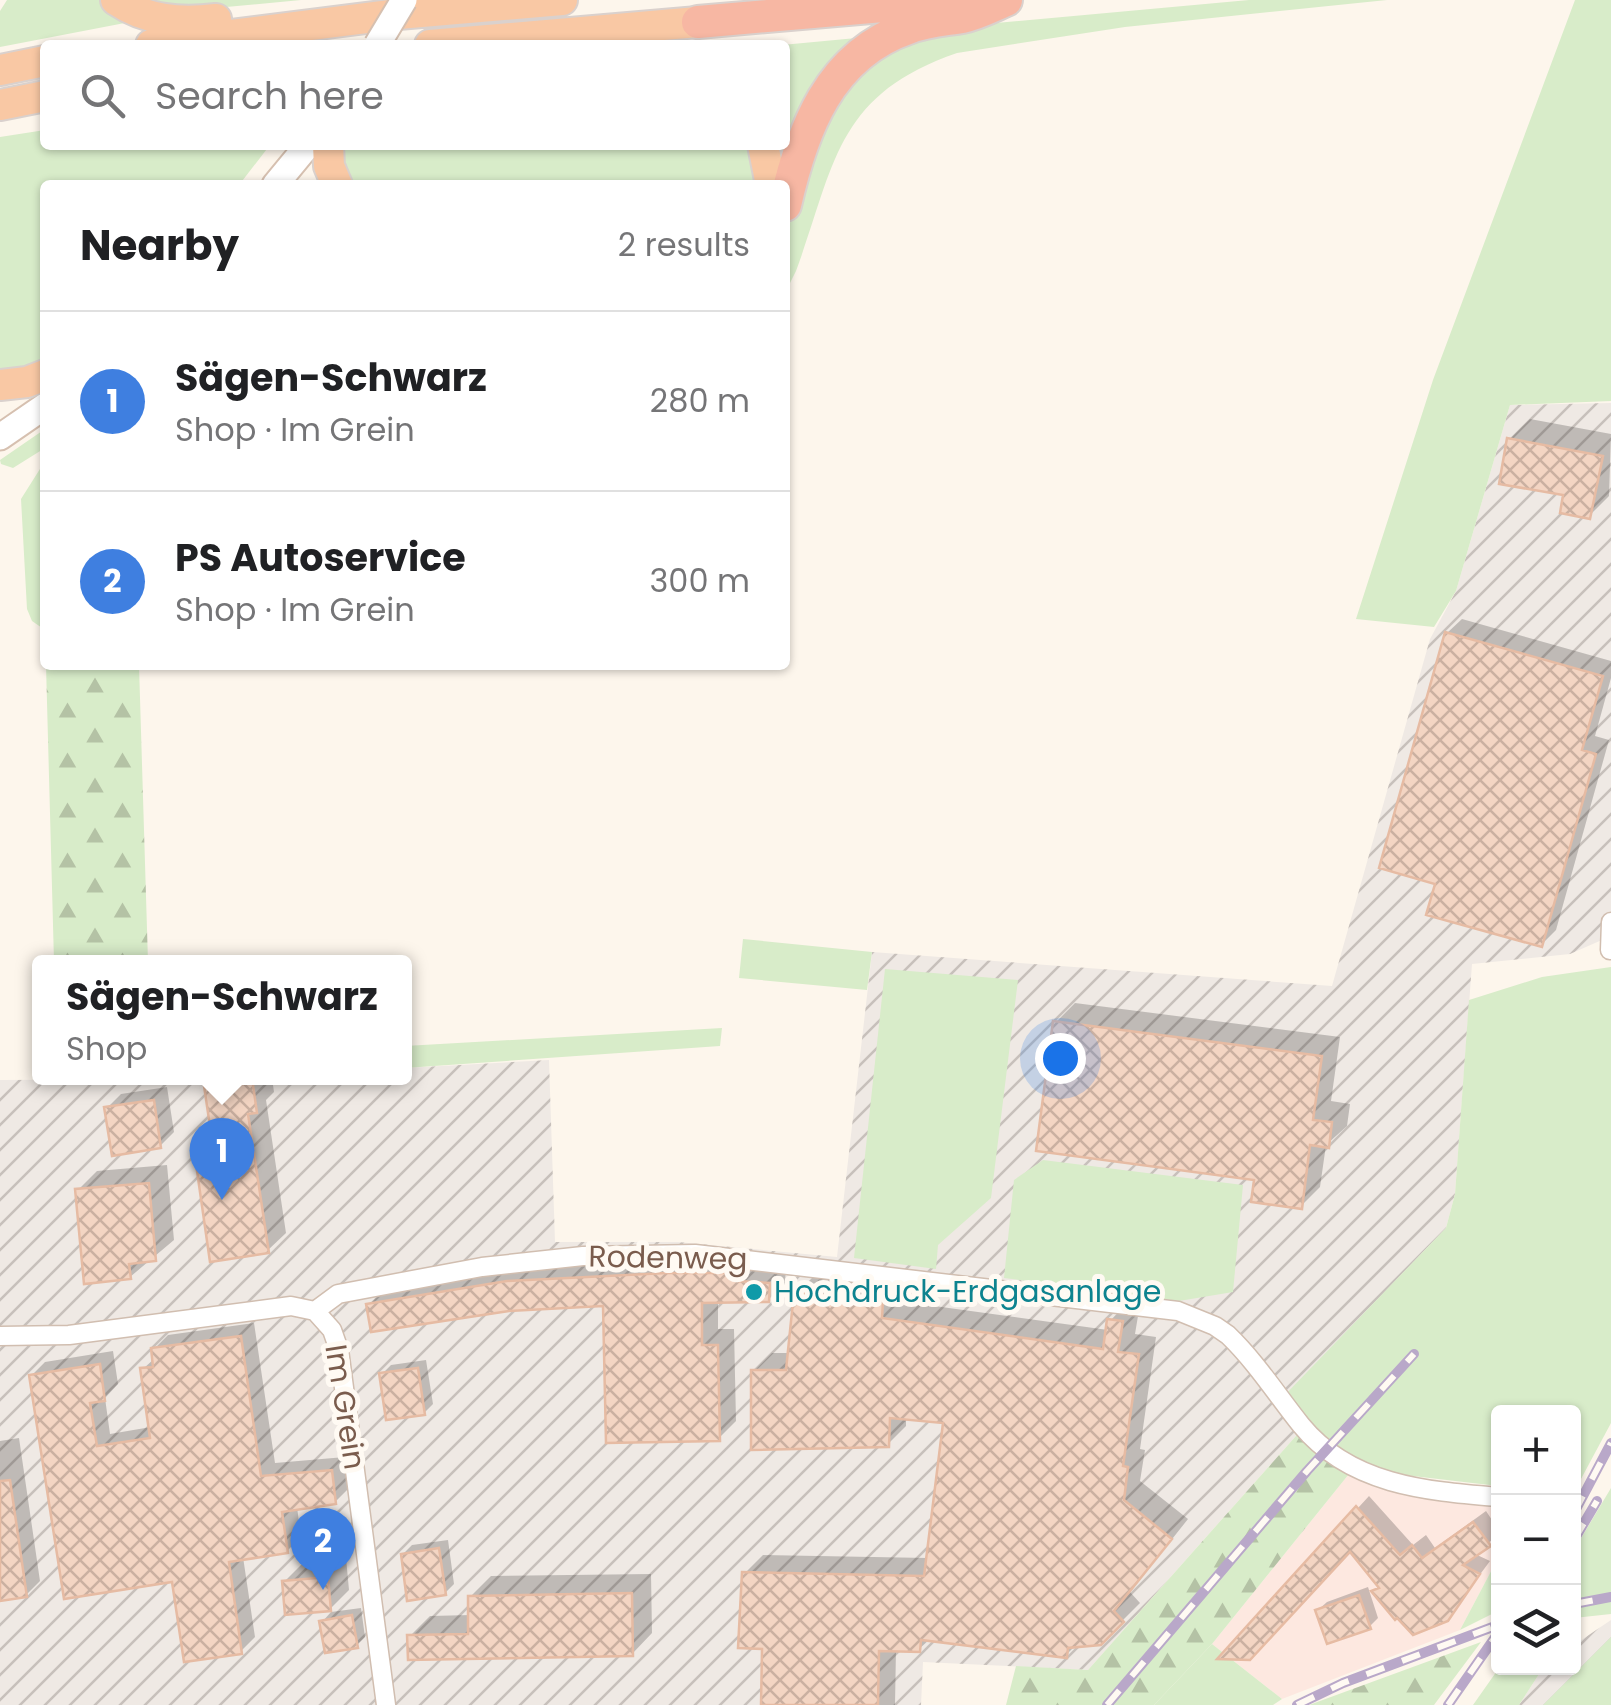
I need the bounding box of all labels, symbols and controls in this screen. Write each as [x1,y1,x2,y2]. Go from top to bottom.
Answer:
search box [40,40,790,150]
icon: search [75,68,130,123]
text: Search here [155,69,384,122]
text: Nearby [80,216,239,275]
text: 2 results [618,222,750,267]
text: Sägen-Schwarz [175,351,487,404]
text: 1 [106,378,119,423]
text: 280 m [650,378,750,423]
text: Shop · Im Grein [175,407,415,452]
text: PS Autoservice [175,531,466,584]
text: 2 [103,558,122,603]
text: 300 m [649,558,750,603]
text: Shop · Im Grein [175,587,415,632]
popup [32,955,412,1085]
text: Sägen-Schwarz [66,970,378,1023]
text: Shop [66,1026,147,1071]
your location [1035,1033,1086,1084]
pin: 1 [190,1118,254,1200]
street label: Rodenweg [588,1235,748,1280]
place label: Hochdruck-Erdgasanlage [774,1270,1161,1313]
marker: Hochdruck-Erdgasanlage [743,1281,765,1303]
street label: Im Grein [314,1341,377,1473]
map controls [1491,1405,1581,1675]
button: + [1491,1405,1581,1495]
button: − [1491,1495,1581,1585]
pin: 2 [290,1508,356,1590]
button: layers [1491,1585,1581,1675]

